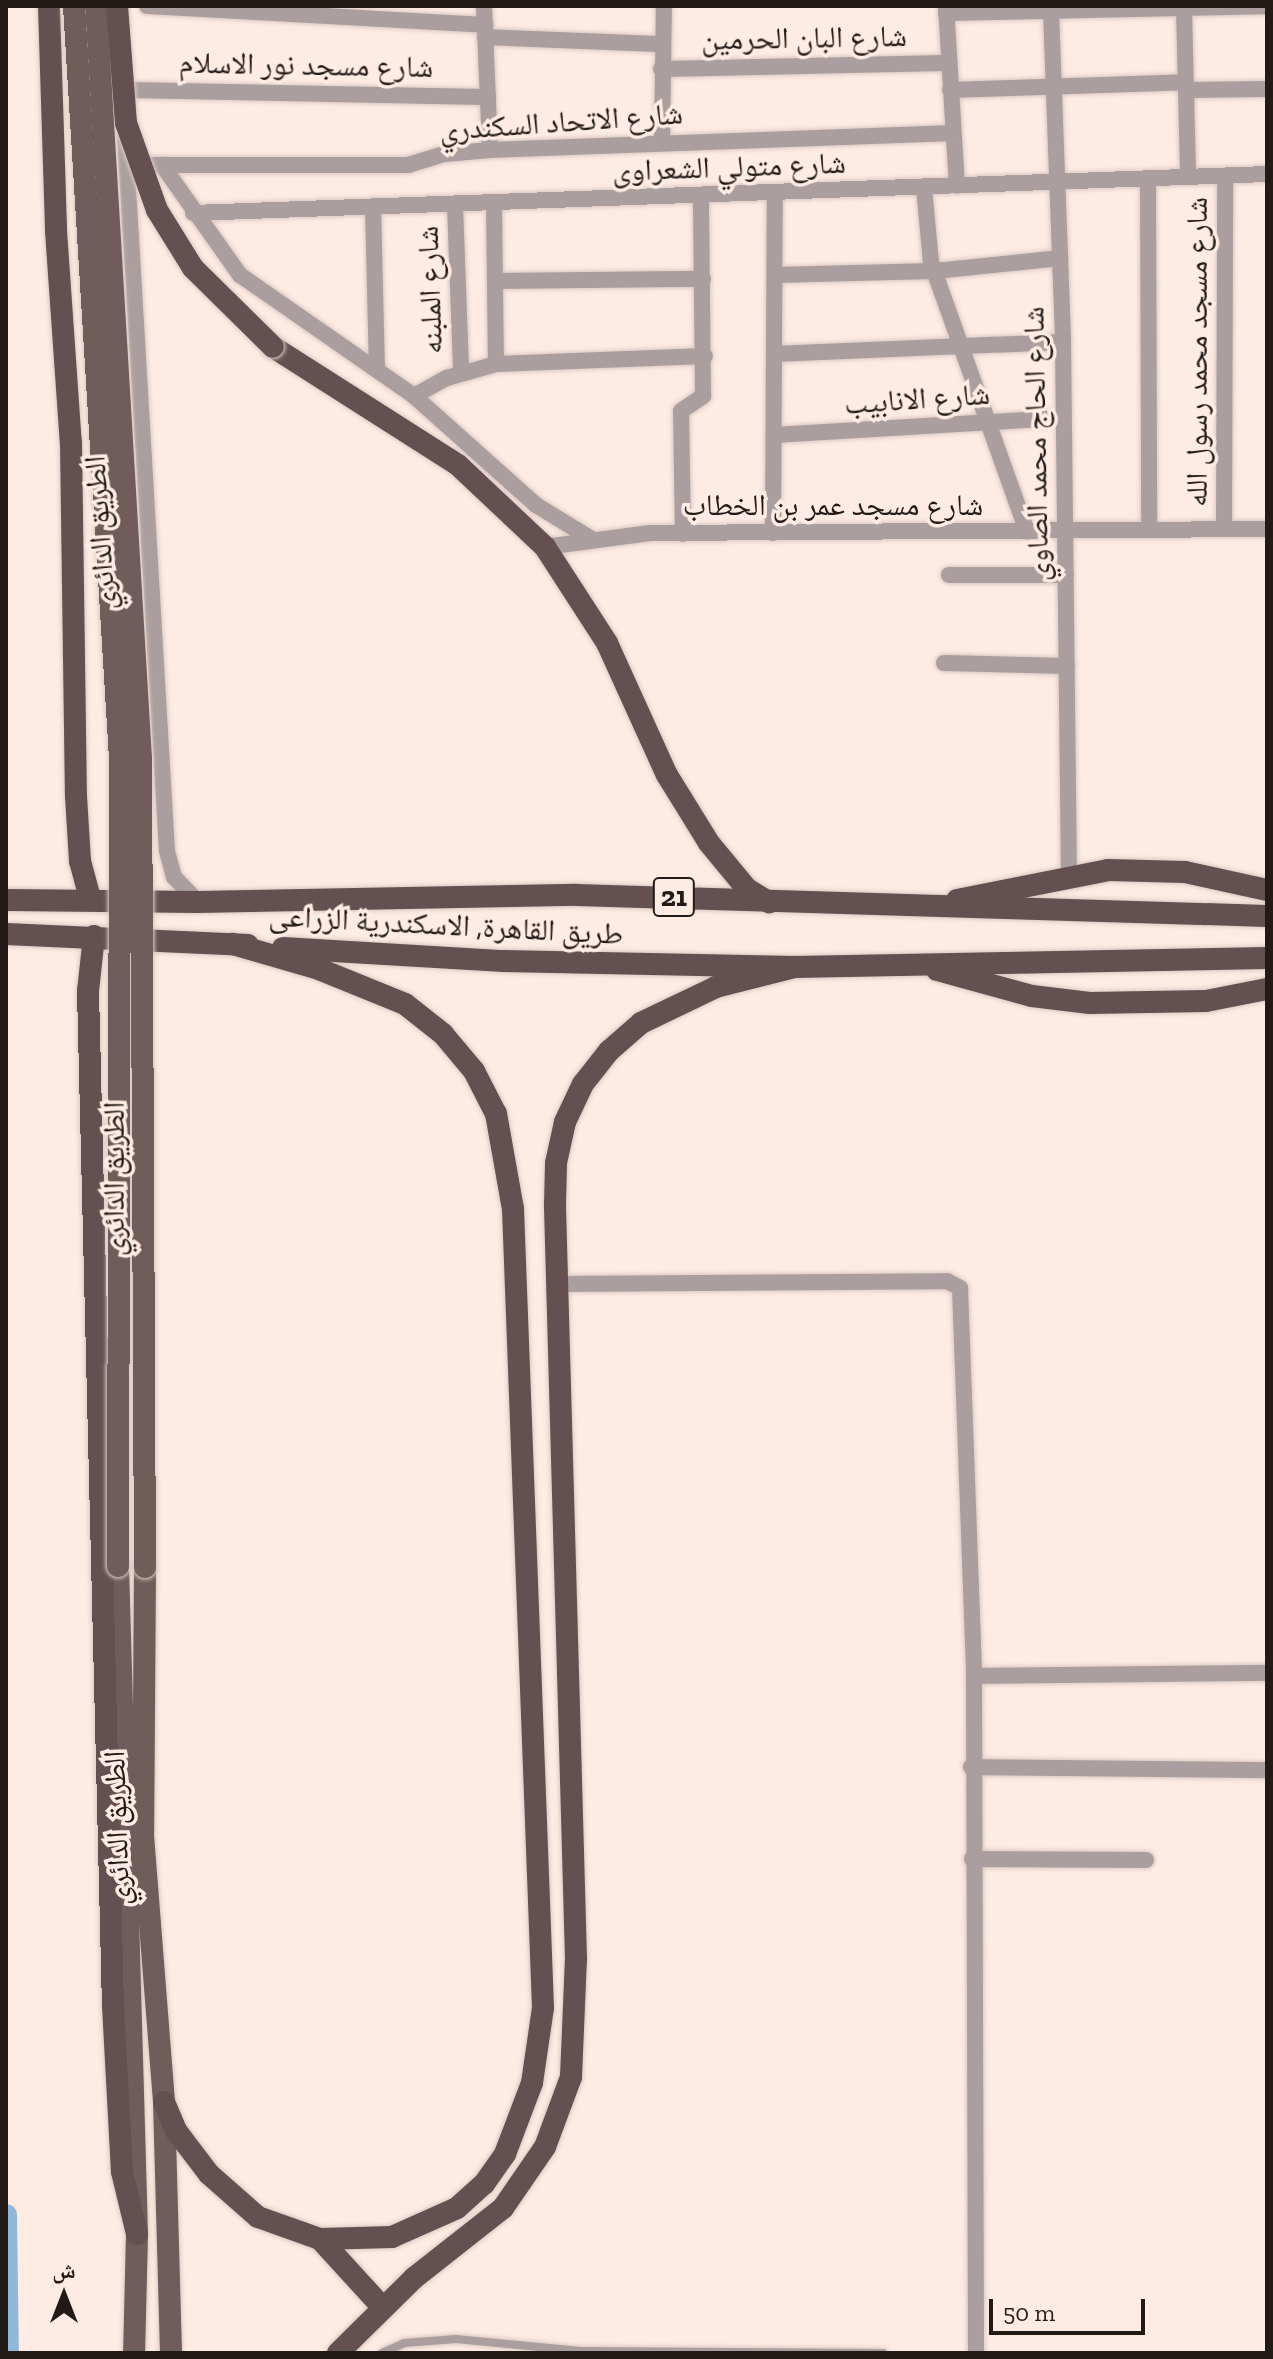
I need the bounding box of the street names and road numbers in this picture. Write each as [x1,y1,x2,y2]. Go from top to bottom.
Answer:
street label: شارع البان الحرمين [701,18,907,58]
street label: شارع مسجد نور الاسلام [178,45,434,85]
street label: شارع الاتحاد السكندري [438,96,684,148]
street label: شارع متولي الشعراوى [612,145,846,189]
street label: شارع مسجد محمد رسول الله [1179,197,1215,507]
street label: شارع الملبنه [410,225,450,355]
street label: شارع الحاج محمد الصاوي [1016,306,1056,582]
street label: شارع الانابيب [843,376,991,422]
street label: الطريق الدائري [77,455,123,611]
street label: شارع مسجد عمر بن الخطاب [683,487,983,523]
road number: 21 [652,873,696,921]
street label: طريق القاهرة, الاسكندرية الزراعى [268,898,624,952]
street label: الطريق الدائري [96,1102,132,1256]
street label: الطريق الدائري [96,1750,138,1906]

